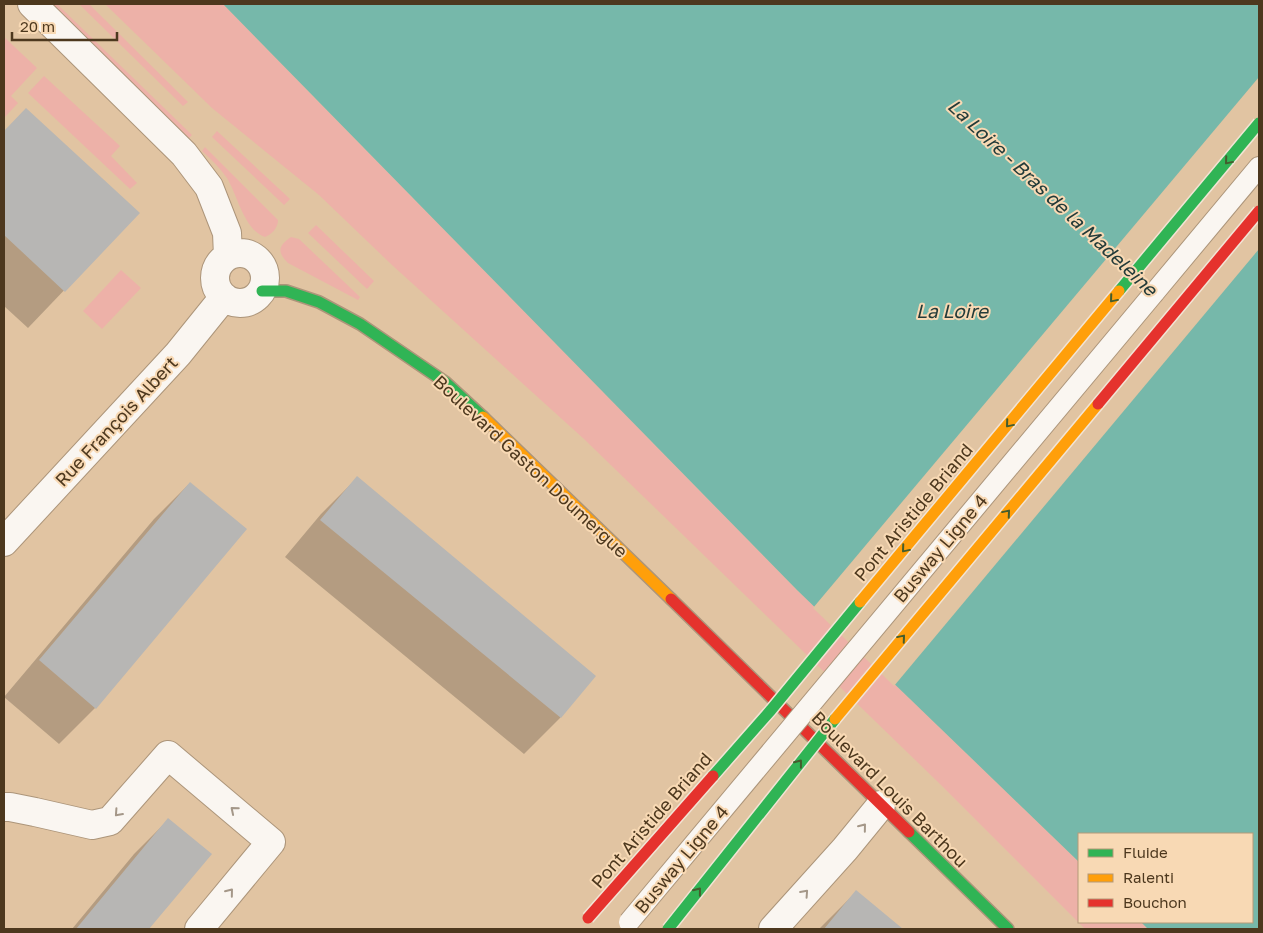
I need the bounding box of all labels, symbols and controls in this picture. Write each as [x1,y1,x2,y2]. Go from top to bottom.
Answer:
scale bar [12,10,118,42]
text: 20 m [20,17,55,35]
water label: La Loire - Bras de la Madeleine [944,94,1164,301]
one-way arrow [1225,155,1234,164]
one-way arrow [1109,293,1118,302]
water label: La Loire [916,299,990,322]
street label: Rue François Albert [50,352,182,490]
street label: Boulevard Gaston Doumergue [429,370,633,562]
one-way arrow [1005,418,1014,427]
street label: Pont Aristide Briand [849,439,977,585]
street label: Busway Ligne 4 [888,489,992,606]
one-way arrow [1001,510,1010,519]
one-way arrow [901,543,910,552]
one-way arrow [897,635,905,644]
street label: Boulevard Louis Barthou [807,706,973,872]
street label: Pont Aristide Briand [586,748,716,892]
one-way arrow [793,760,801,769]
street label: Busway Ligne 4 [629,800,733,917]
one-way arrow [114,807,123,816]
one-way arrow [231,807,240,816]
one-way arrow [857,824,865,833]
legend [1078,833,1253,923]
text: Fluide [1123,843,1168,861]
text: Ralenti [1123,868,1174,886]
one-way arrow [225,888,234,897]
one-way arrow [693,888,701,897]
one-way arrow [799,889,808,898]
text: Bouchon [1123,893,1187,911]

